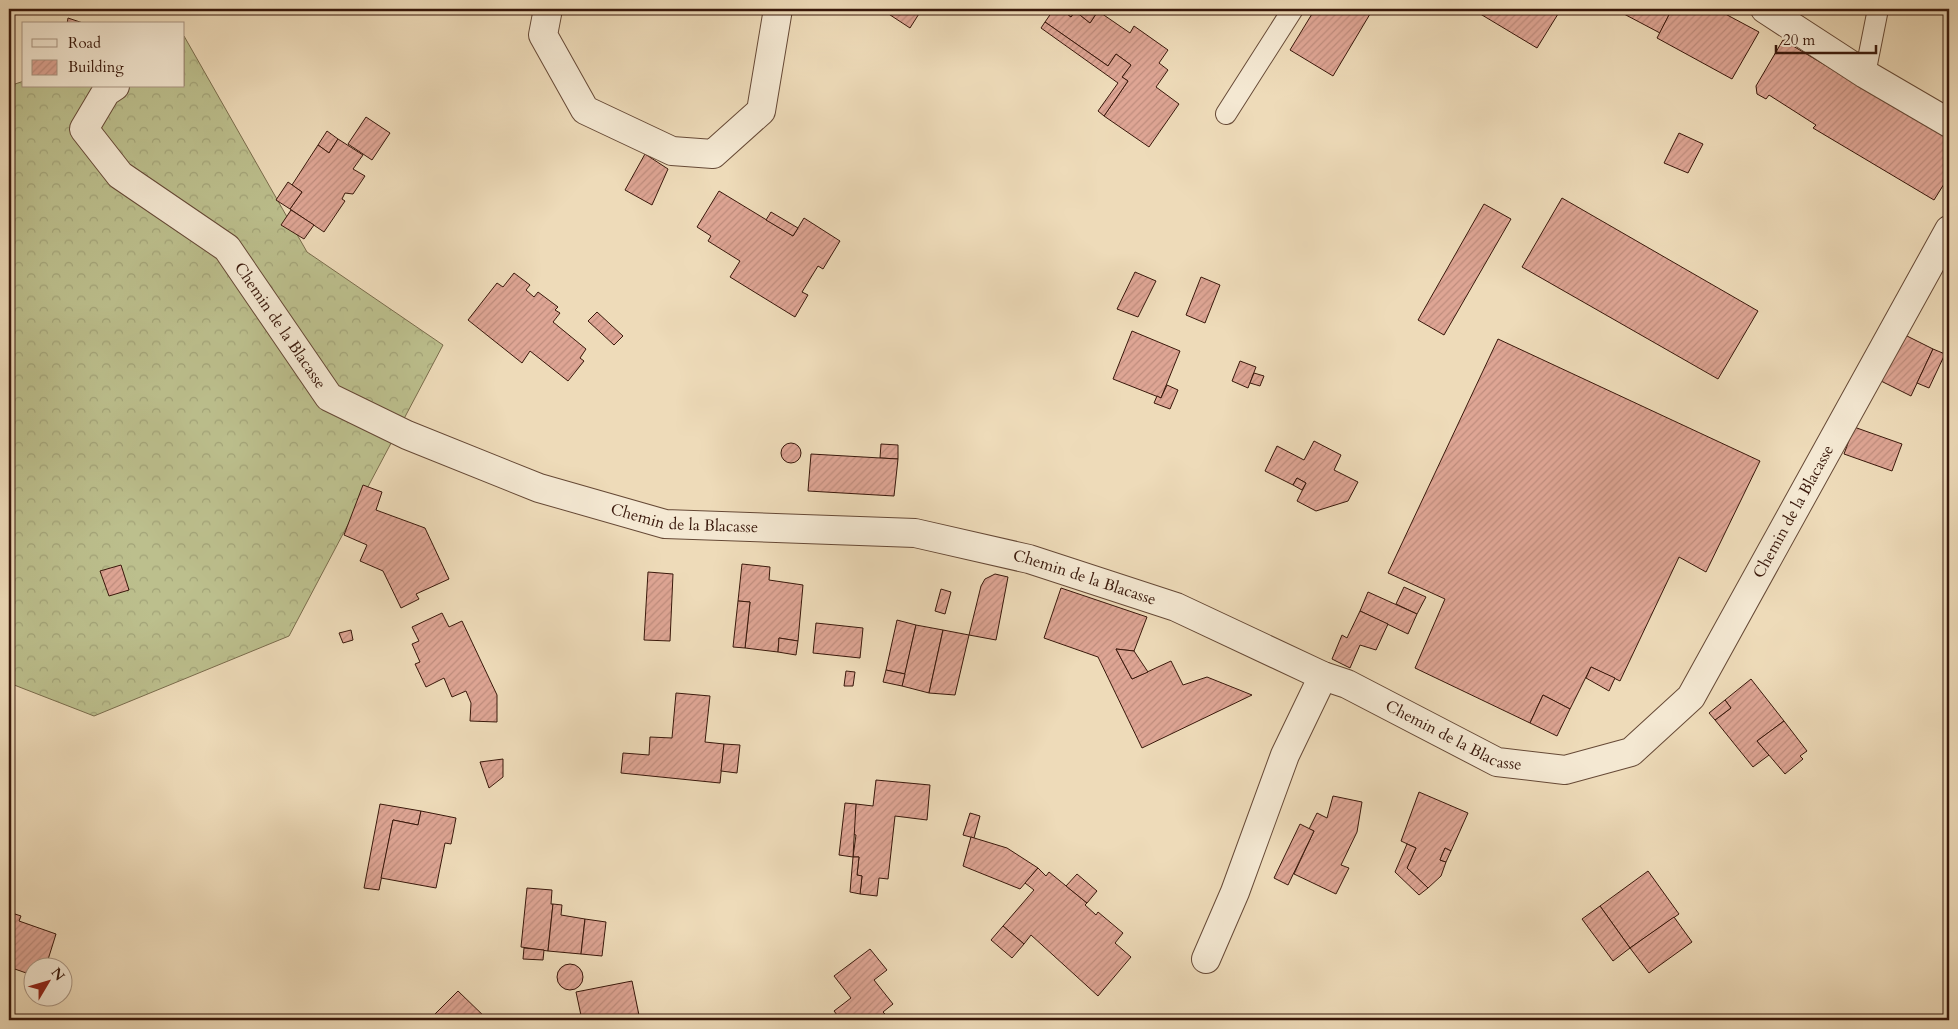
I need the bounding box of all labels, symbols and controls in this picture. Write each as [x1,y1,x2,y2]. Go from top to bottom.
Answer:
legend [22,22,185,88]
scale bar [1776,22,1876,54]
text: 20 m [1783,30,1815,50]
text: Road [68,33,101,53]
text: Building [68,57,124,77]
street label: Chemin de la Blacasse [229,258,331,393]
street label: Chemin de la Blacasse [1748,441,1839,582]
street label: Chemin de la Blacasse [608,498,758,538]
street label: Chemin de la Blacasse [1011,545,1159,611]
street label: Chemin de la Blacasse [1381,695,1523,776]
north arrow [22,956,72,1006]
text: N [47,964,69,985]

